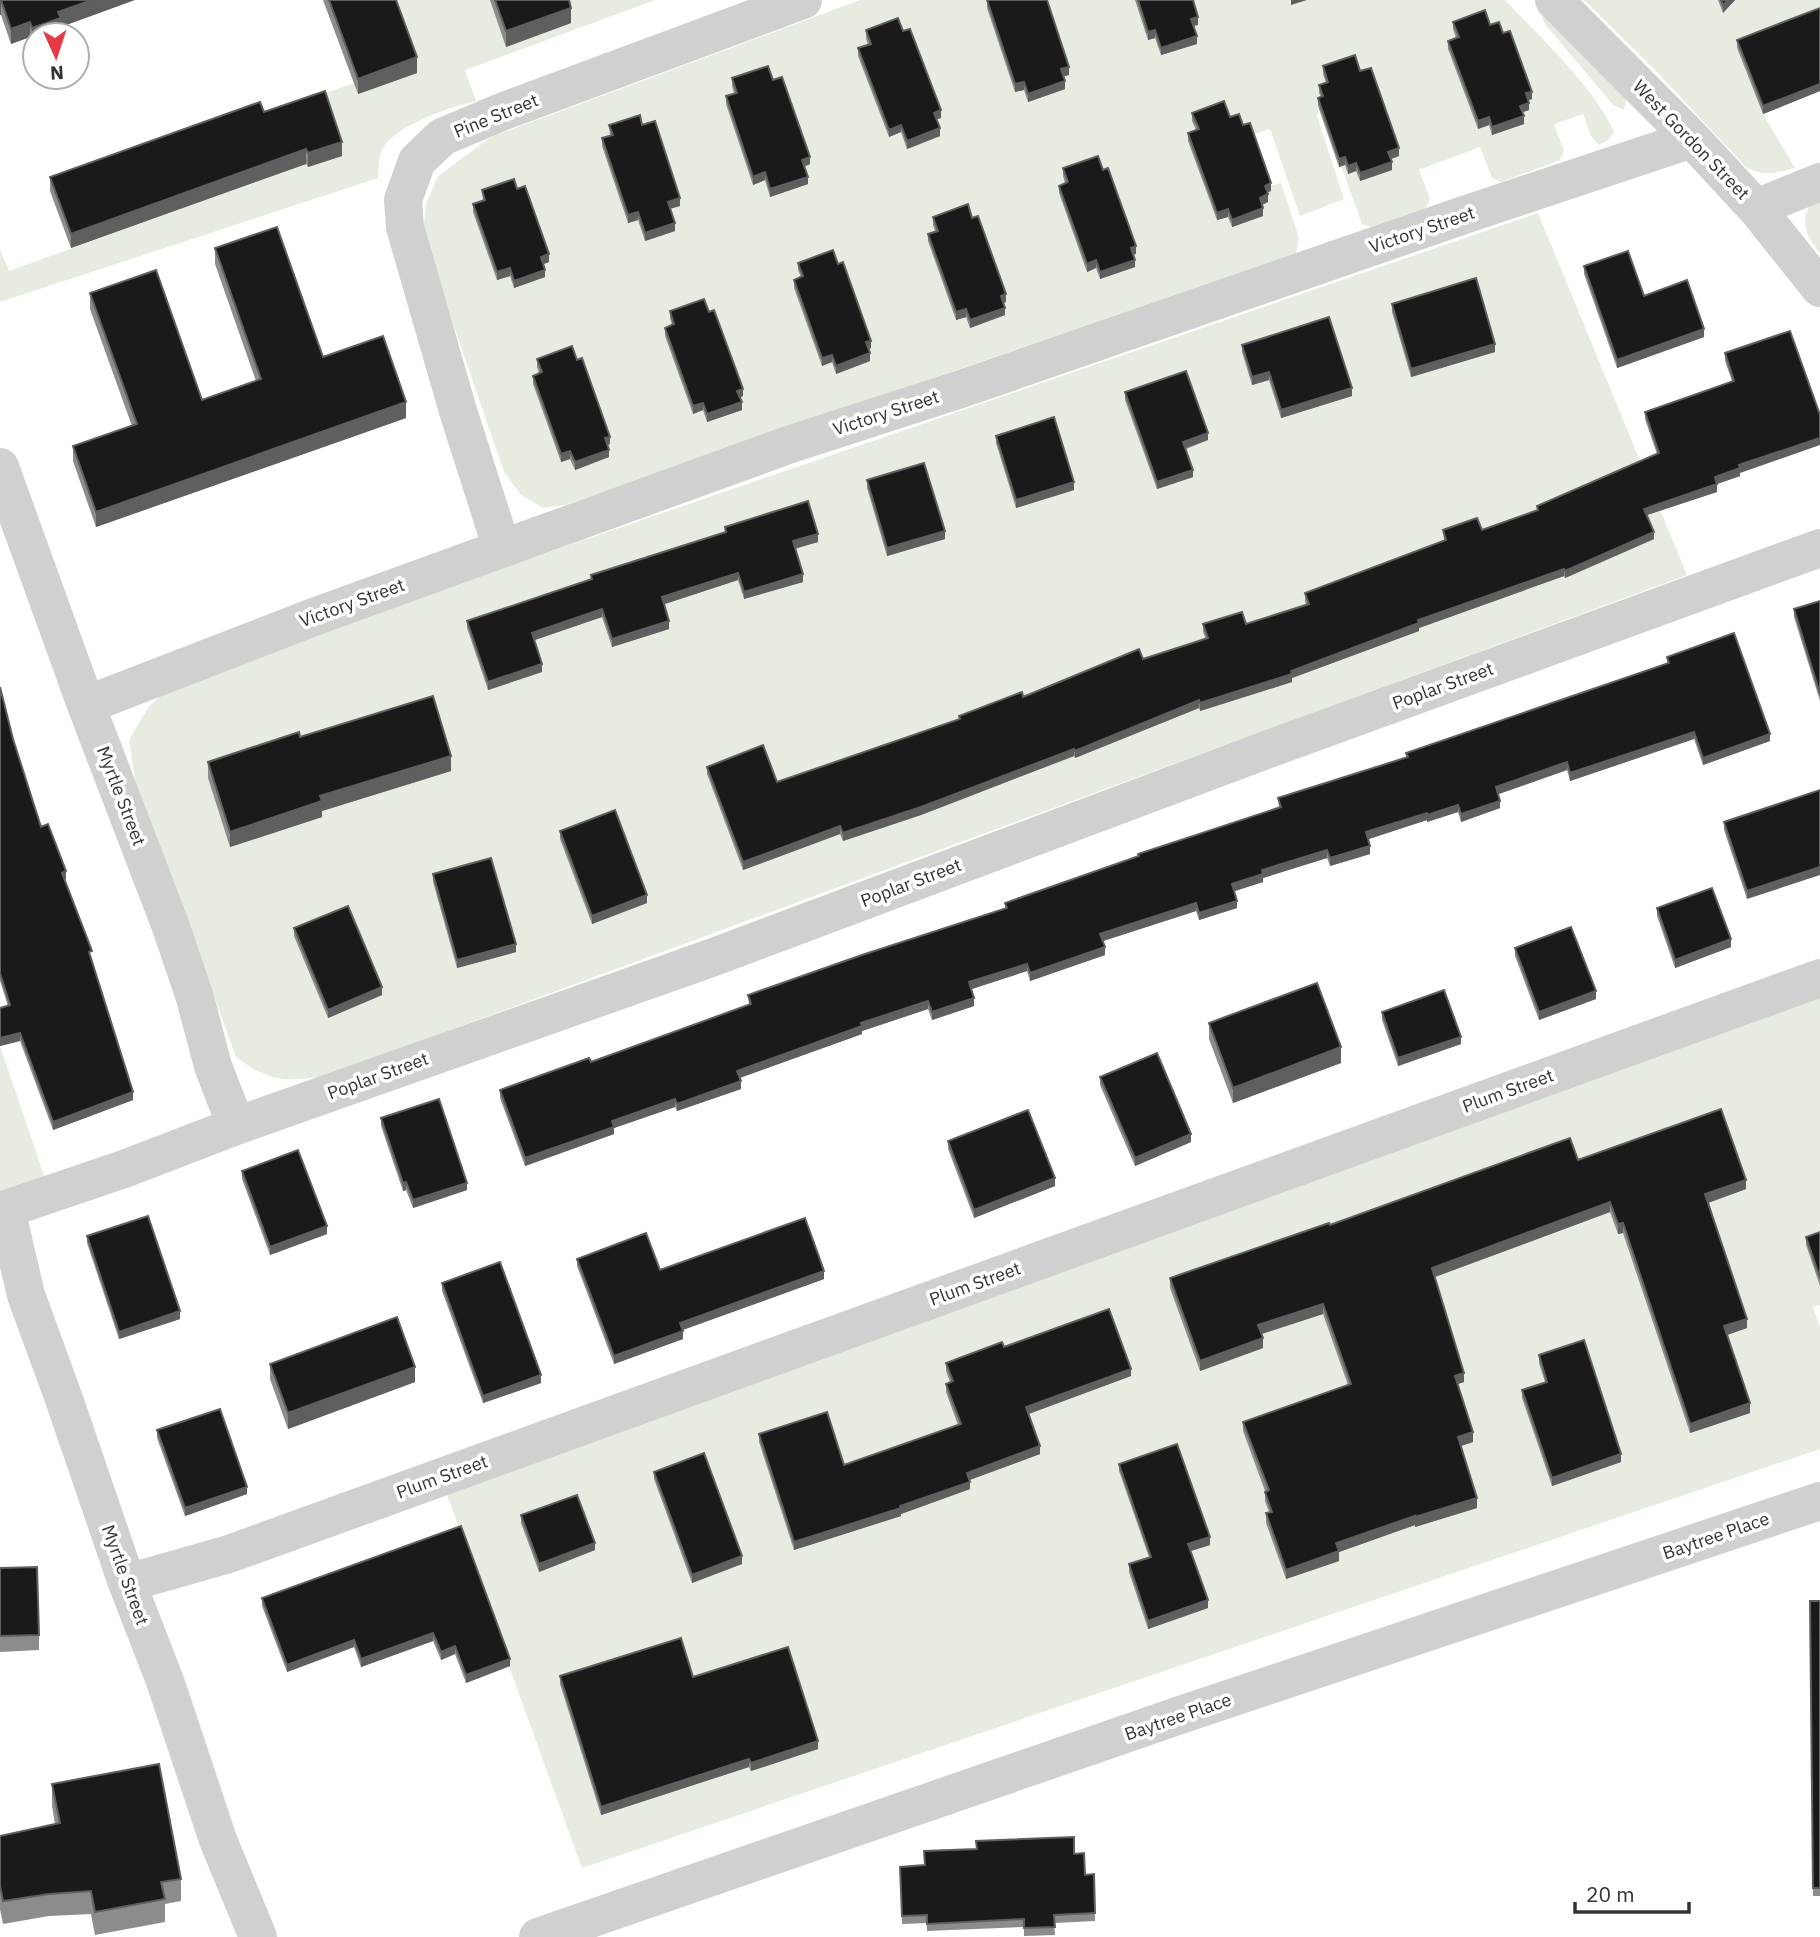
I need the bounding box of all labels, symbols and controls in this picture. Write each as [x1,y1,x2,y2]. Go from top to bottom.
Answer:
north arrow [21,21,91,91]
text: N [49,61,64,85]
street label: West Gordon Street [1628,75,1755,205]
street label: Pine Street [450,88,541,143]
street label: Victory Street [1366,201,1478,258]
street label: Victory Street [830,385,942,440]
street label: Victory Street [296,573,408,632]
street label: Poplar Street [1389,657,1496,714]
street label: Myrtle Street [92,743,151,849]
street label: Poplar Street [857,853,964,912]
street label: Poplar Street [324,1047,431,1104]
street label: Plum Street [1459,1063,1557,1118]
street label: Plum Street [926,1256,1024,1311]
street label: Plum Street [393,1449,491,1504]
street label: Baytree Place [1659,1506,1772,1565]
street label: Myrtle Street [97,1522,154,1628]
street label: Baytree Place [1121,1687,1234,1746]
scale bar [1575,1870,1689,1914]
text: 20 m [1586,1880,1635,1908]

